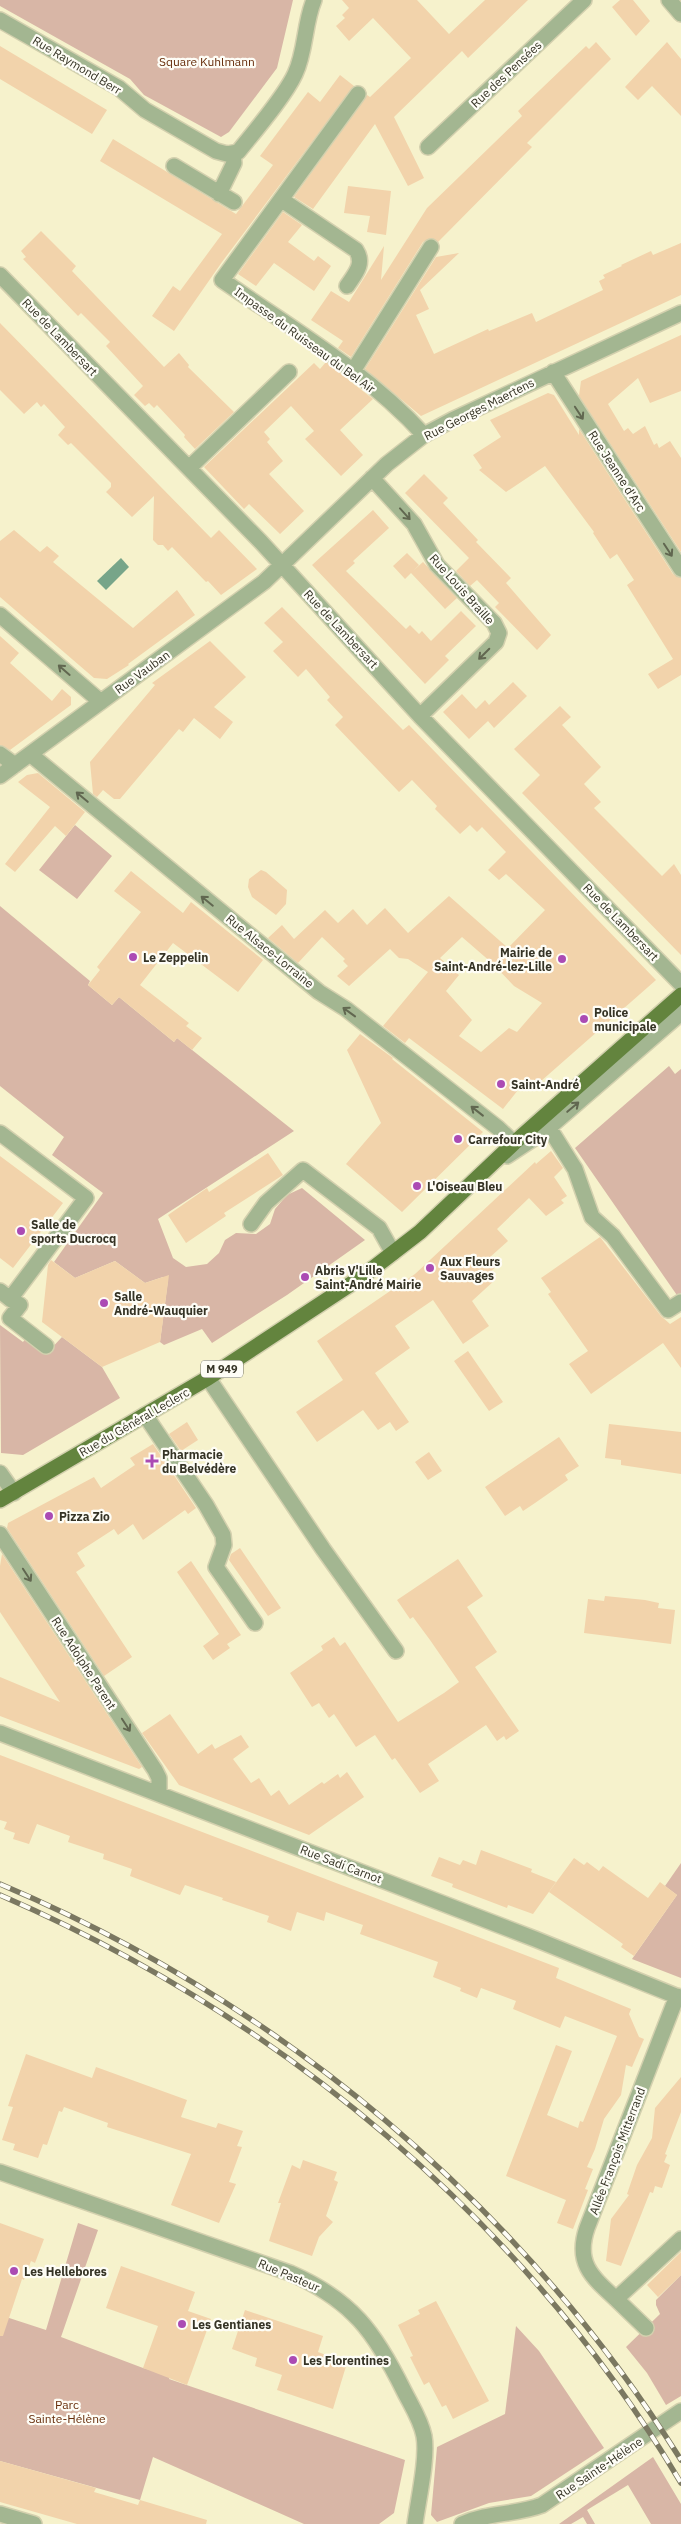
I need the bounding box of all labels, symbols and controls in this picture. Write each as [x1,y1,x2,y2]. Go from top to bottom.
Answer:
street label: Rue Raymond Berr [30,33,125,98]
street label: Rue des Pensées [467,37,545,111]
park label: Square Kuhlmann [159,54,255,69]
street label: Impasse du Ruisseau du Bel Air [232,284,379,396]
street label: Rue de Lambersart [19,295,101,379]
street label: Rue Georges Maertens [421,375,537,443]
one-way arrow [575,406,585,420]
street label: Rue Jeanne d'Arc [585,428,649,514]
one-way arrow [399,507,411,520]
one-way arrow [663,542,673,556]
street label: Rue Louis Braille [426,551,498,628]
street label: Rue de Lambersart [301,587,381,671]
street label: Rue Vauban [112,647,172,697]
one-way arrow [478,648,490,660]
one-way arrow [58,664,71,676]
one-way arrow [76,792,89,803]
street label: Rue de Lambersart [580,880,662,964]
one-way arrow [201,895,214,906]
street label: Rue Alsace-Lorraine [223,911,317,991]
place label: Mairie de Saint-André-lez-Lille [434,945,552,974]
place label: Le Zeppelin [143,950,208,965]
marker: Le Zeppelin [127,951,139,963]
marker: Mairie de Saint-André-lez-Lille [556,953,568,965]
place label: Police municipale [594,1005,657,1034]
one-way arrow [342,1007,356,1017]
marker: Police municipale [578,1013,590,1025]
place label: Saint-André [511,1077,579,1092]
marker: Saint-André [495,1078,507,1090]
one-way arrow [566,1102,579,1113]
one-way arrow [471,1106,484,1117]
place label: Carrefour City [468,1132,548,1147]
marker: Carrefour City [452,1133,464,1145]
place label: L'Oiseau Bleu [427,1179,503,1194]
marker: L'Oiseau Bleu [411,1180,423,1192]
place label: Salle de sports Ducrocq [31,1217,116,1246]
marker: Salle de sports Ducrocq [15,1225,27,1237]
place label: Aux Fleurs Sauvages [440,1254,500,1283]
marker: Aux Fleurs Sauvages [424,1262,436,1274]
place label: Abris V'Lille Saint-André Mairie [315,1263,421,1292]
marker: Abris V'Lille Saint-André Mairie [299,1271,311,1283]
place label: Salle André-Wauquier [114,1289,208,1318]
marker: Salle André-Wauquier [98,1297,110,1309]
road number: M 949 [201,1360,243,1378]
street label: Rue du Général Leclerc [76,1384,192,1460]
place label: Pharmacie du Belvédère [162,1447,237,1476]
marker: Pharmacie du Belvédère [146,1455,158,1467]
place label: Pizza Zio [59,1509,110,1524]
marker: Pizza Zio [43,1510,55,1522]
one-way arrow [21,1568,32,1582]
street label: Rue Adolphe Parent [48,1614,120,1712]
one-way arrow [121,1718,131,1732]
street label: Rue Sadi Carnot [298,1842,384,1886]
street label: Allée François Mitterrand [586,2085,648,2217]
street label: Rue Pasteur [256,2255,322,2295]
place label: Les Hellebores [24,2264,107,2279]
marker: Les Hellebores [8,2265,20,2277]
place label: Les Gentianes [192,2317,271,2332]
marker: Les Gentianes [176,2318,188,2330]
place label: Les Florentines [303,2353,389,2368]
marker: Les Florentines [287,2354,299,2366]
park label: Parc Sainte-Hélène [28,2397,106,2426]
street label: Rue Sainte-Hélène [553,2433,645,2502]

